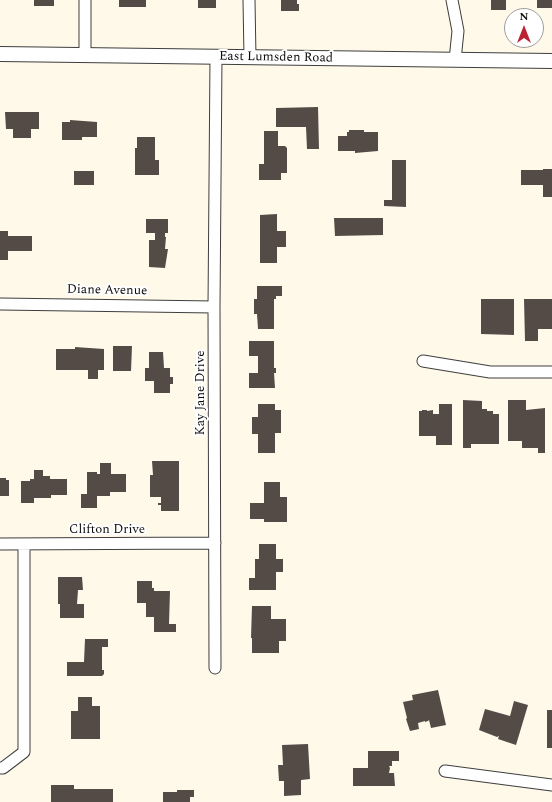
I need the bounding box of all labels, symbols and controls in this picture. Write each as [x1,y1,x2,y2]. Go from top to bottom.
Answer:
north arrow [504,8,544,48]
text: N [520,8,528,25]
street label: East Lumsden Road [219,49,333,67]
street label: Diane Avenue [67,282,147,300]
street label: Kay Jane Drive [193,351,209,435]
street label: Clifton Drive [69,522,145,538]

